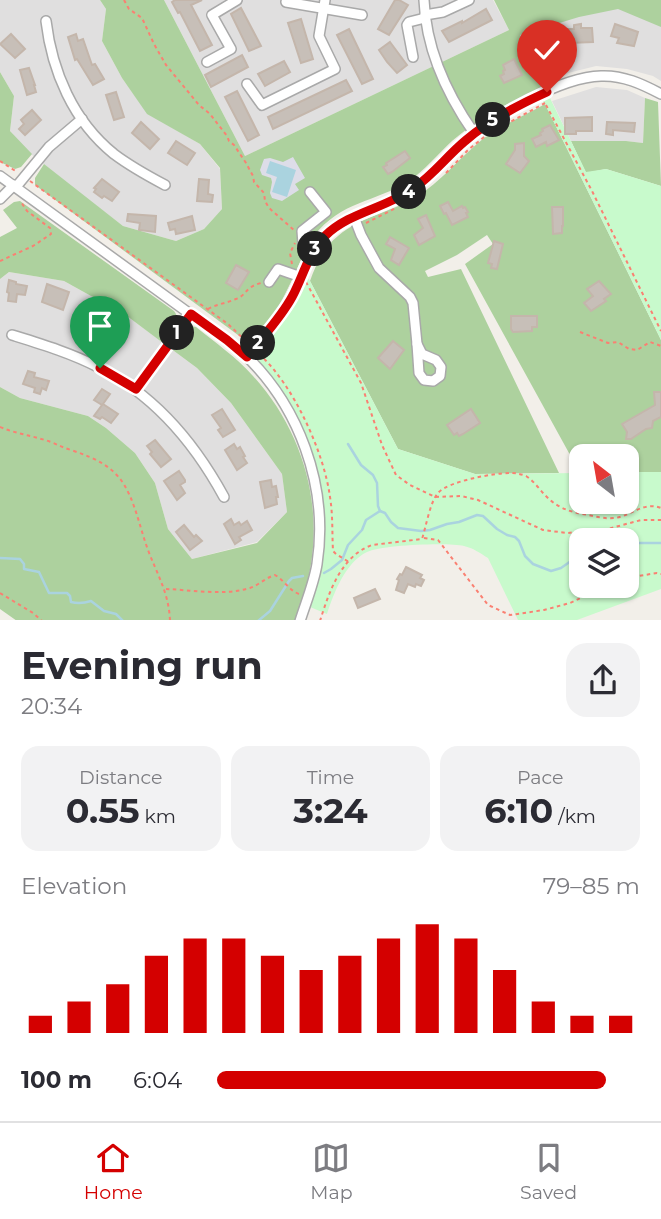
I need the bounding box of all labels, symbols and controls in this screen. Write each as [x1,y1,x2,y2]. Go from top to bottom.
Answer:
pin [517,20,577,92]
icon: check [528,31,566,69]
pin: 5 [476,102,510,138]
text: 5 [487,108,498,131]
pin: 4 [392,174,426,210]
text: 4 [402,180,415,203]
pin: 3 [298,232,332,266]
text: 3 [309,237,320,260]
pin [70,296,130,368]
icon: arrive [81,307,119,345]
pin: 1 [160,316,194,350]
text: 1 [173,321,180,344]
pin: 2 [240,326,276,360]
text: 2 [252,331,263,354]
north arrow [569,444,639,514]
map controls [569,444,639,598]
button: layers [569,528,639,598]
text: Evening run [21,642,263,689]
button: share [566,643,640,717]
text: 20:34 [21,692,82,720]
text: Distance [79,766,163,789]
text: Time [307,766,354,789]
text: Pace [517,766,563,789]
text: 0.55 [66,789,140,832]
text: 3:24 [293,789,368,832]
text: 6:10 [484,789,553,832]
text: km [140,805,176,828]
text: /km [553,805,596,828]
text: Elevation [21,872,127,900]
text: 79–85 m [543,872,640,900]
text: 100 m [21,1066,92,1094]
text: 6:04 [133,1066,182,1094]
tab: Home [84,1139,143,1204]
tab: Map [310,1139,353,1204]
tab: Saved [520,1139,577,1204]

